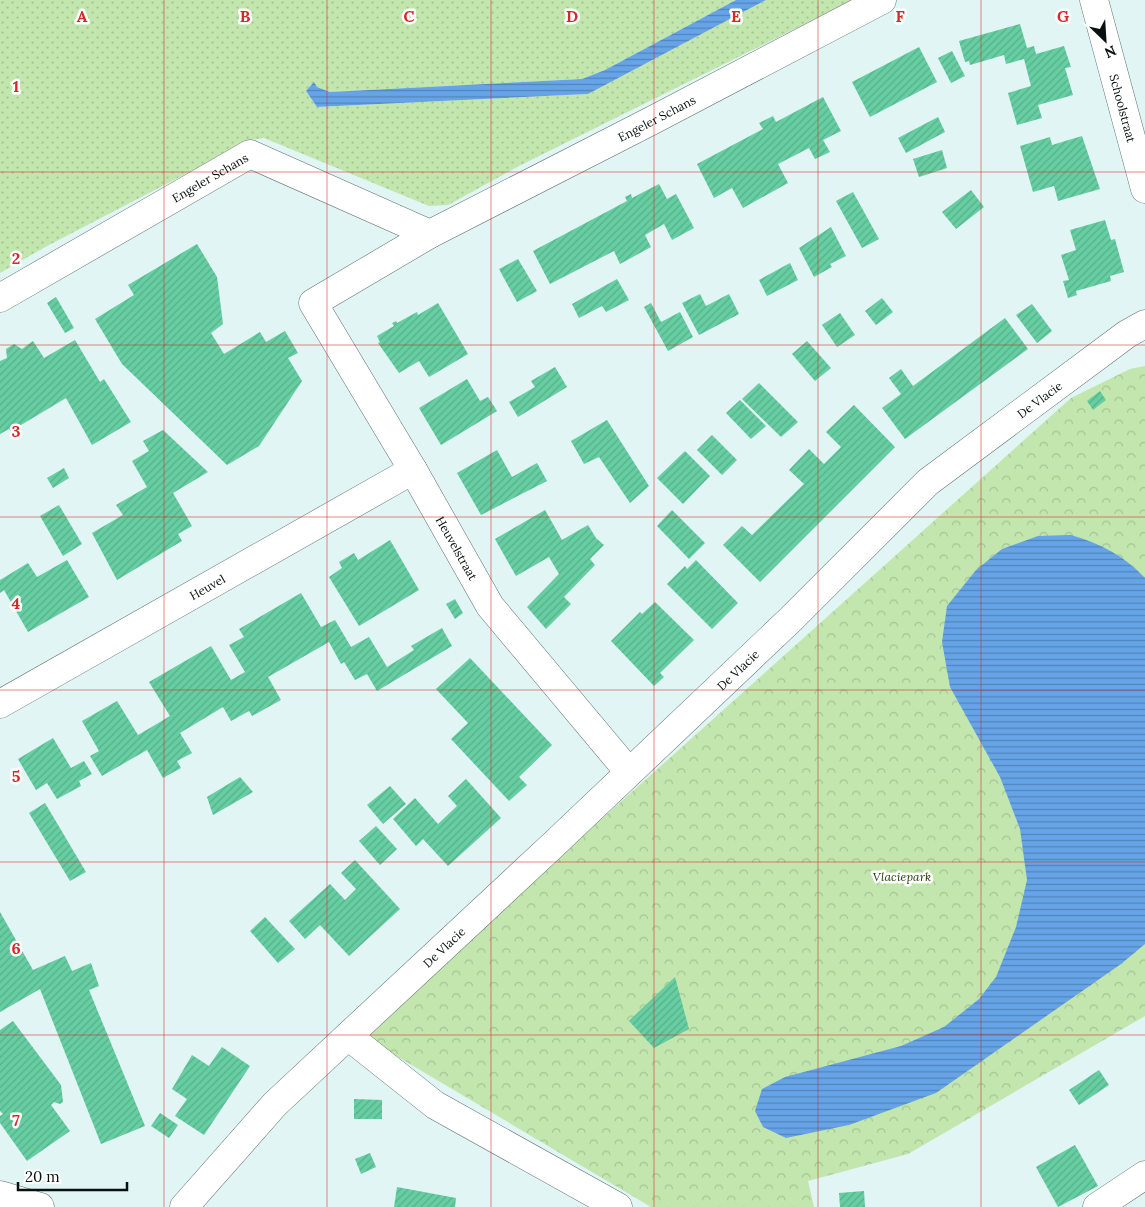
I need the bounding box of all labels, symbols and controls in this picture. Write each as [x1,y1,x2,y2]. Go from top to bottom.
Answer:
text: A [77,6,88,26]
text: B [240,6,251,26]
text: C [403,6,415,26]
text: D [566,6,578,26]
text: E [731,6,741,26]
text: F [895,6,905,26]
text: G [1057,6,1069,26]
north arrow [1080,15,1130,65]
text: N [1102,41,1119,62]
street label: Schoolstraat [1107,72,1140,144]
text: 1 [13,76,19,96]
street label: Engeler Schans [615,91,698,144]
street label: Engeler Schans [169,149,251,205]
text: 2 [12,248,20,268]
street label: De Vlacie [1014,377,1065,421]
text: 3 [12,421,21,441]
street label: Heuvelstraat [433,513,481,583]
street label: Heuvel [187,571,228,603]
text: 4 [12,593,21,613]
street label: De Vlacie [713,646,762,693]
text: 5 [12,766,21,786]
park label: Vlaciepark [873,869,931,884]
street label: De Vlacie [419,923,468,970]
text: 6 [11,938,21,958]
text: 7 [12,1110,20,1130]
scale bar [18,1160,126,1192]
text: 20 m [25,1167,60,1186]

